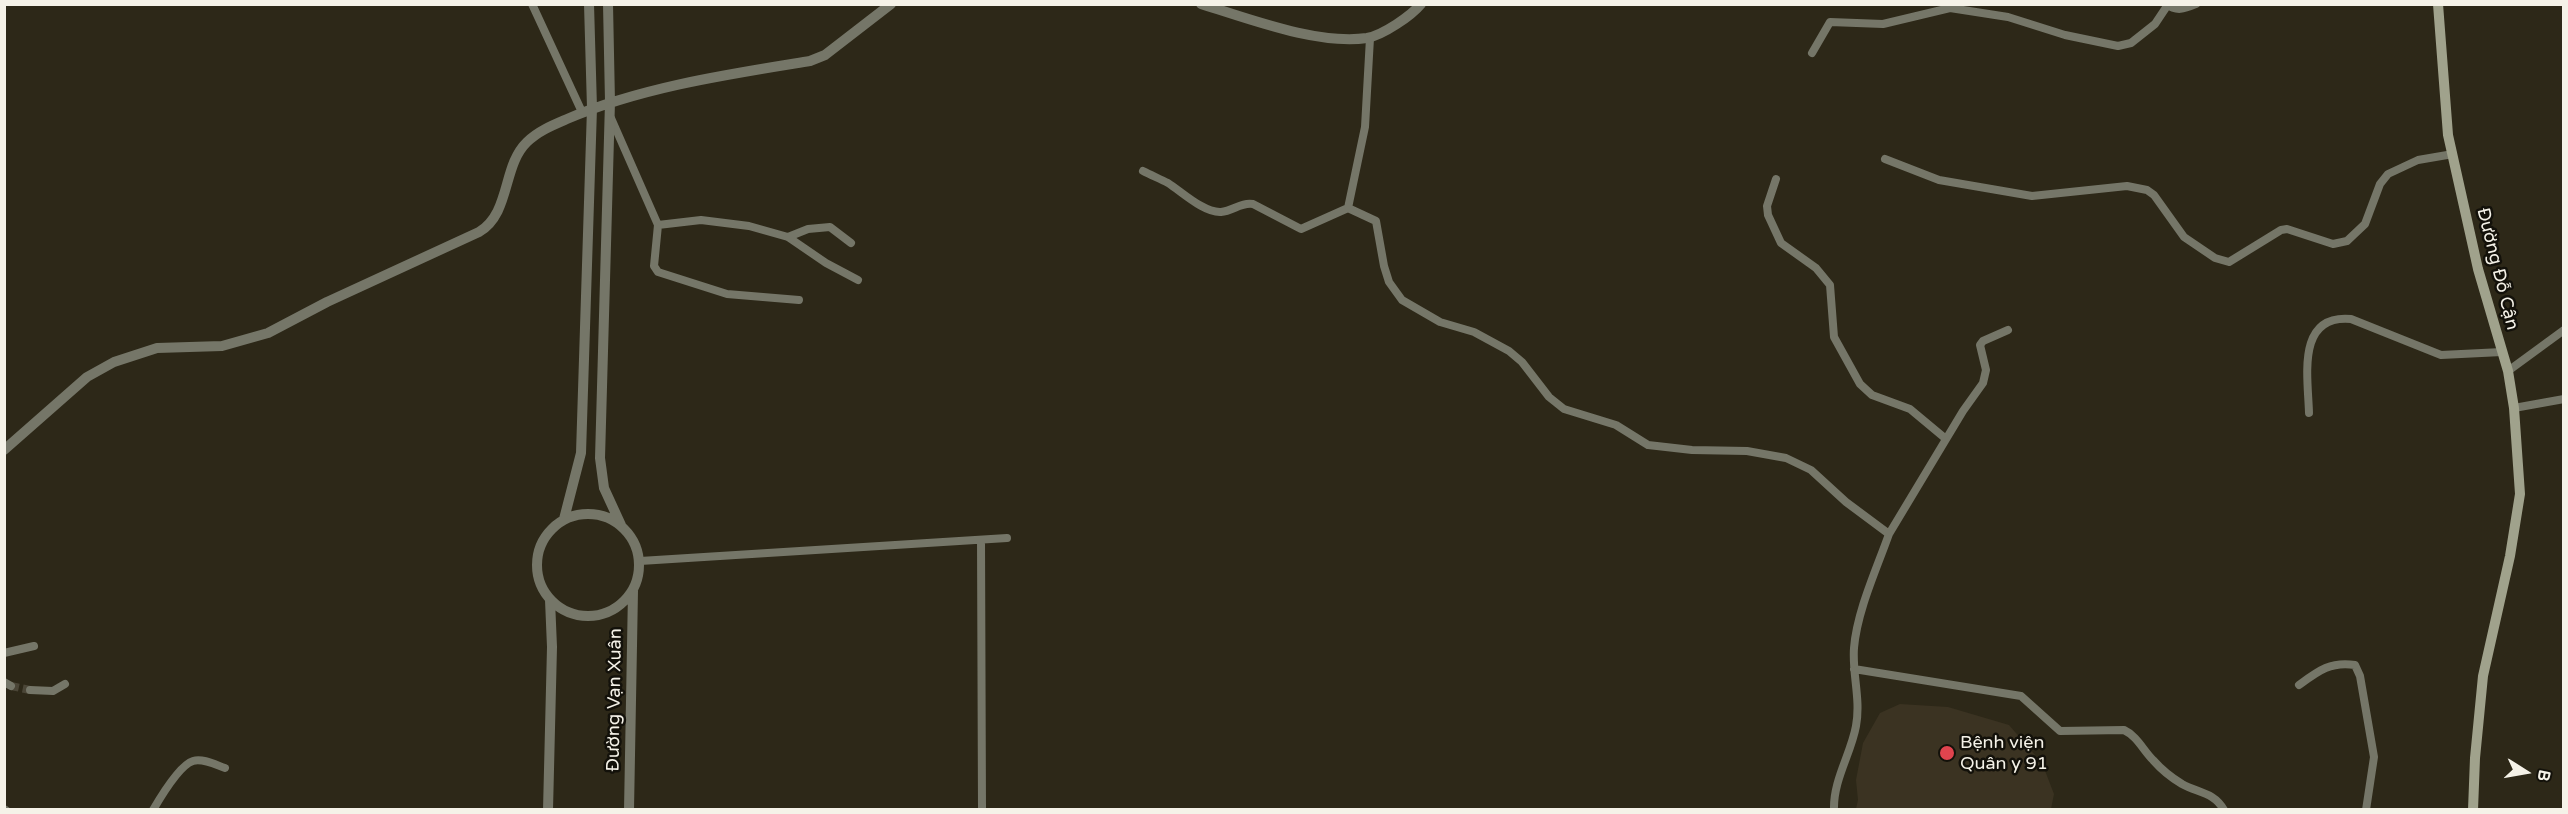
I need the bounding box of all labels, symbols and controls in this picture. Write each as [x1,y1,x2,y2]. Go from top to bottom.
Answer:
street label: Đường Đỗ Cận [2471,206,2523,332]
street label: Đường Vạn Xuân [603,628,627,772]
place label: Bệnh viện Quân y 91 [1960,732,2048,774]
north arrow [2496,742,2556,802]
marker: Bệnh viện Quân y 91 [1938,744,1956,762]
text: B [2533,768,2555,783]

